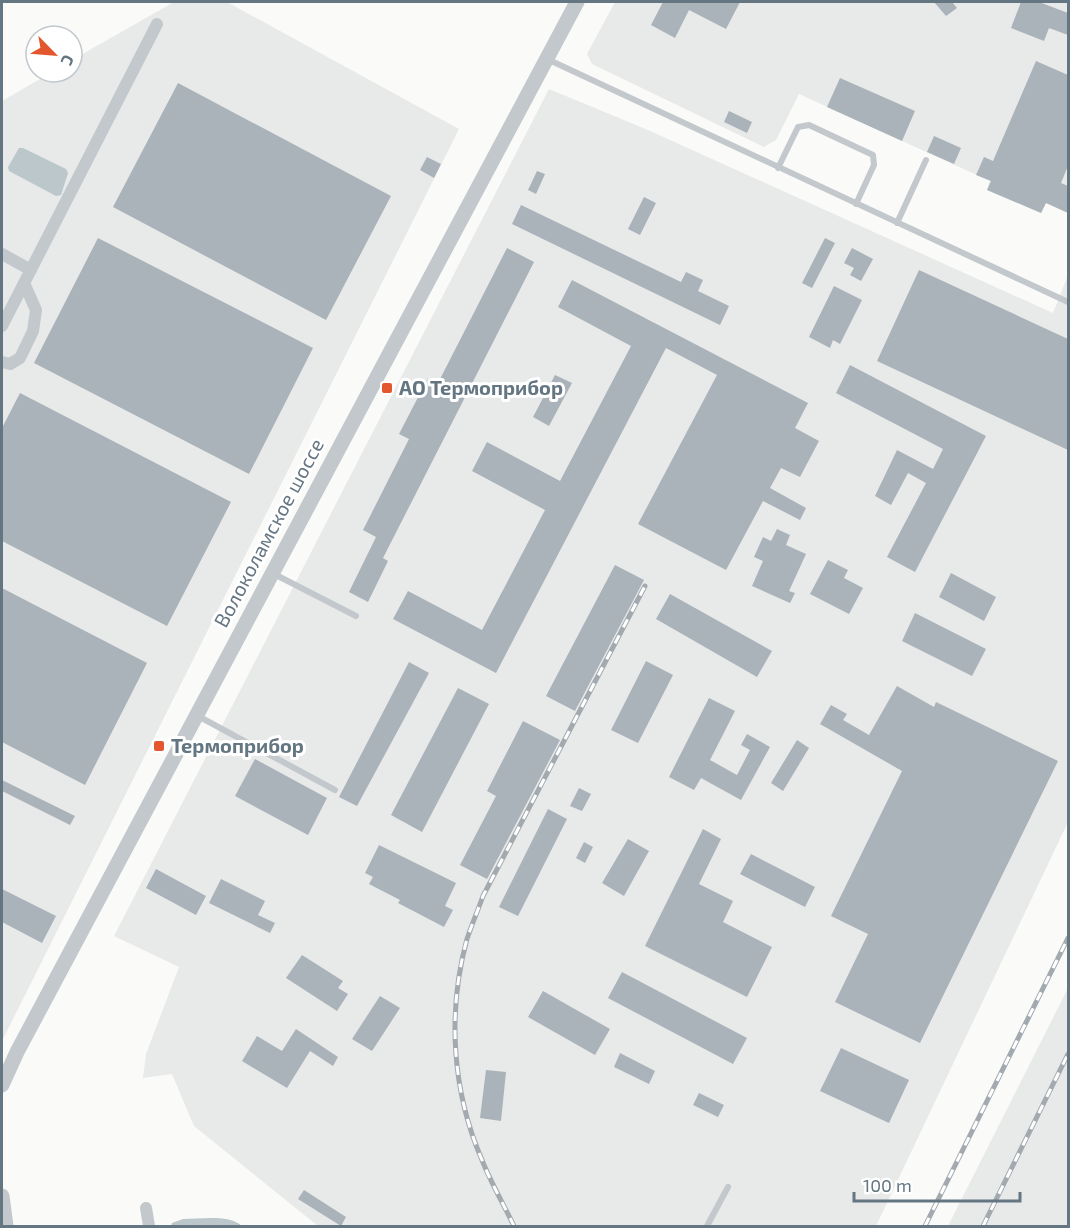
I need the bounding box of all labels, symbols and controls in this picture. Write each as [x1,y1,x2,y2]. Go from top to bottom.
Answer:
north arrow [24,24,84,84]
text: С [57,52,79,69]
place label: АО Термоприбор [399,375,563,399]
marker: АО Термоприбор [380,381,394,395]
street label: Волоколамское шоссе [208,434,328,631]
place label: Термоприбор [171,733,304,757]
marker: Термоприбор [152,739,166,753]
scale bar [854,1165,1020,1203]
text: 100 m [863,1174,912,1196]

